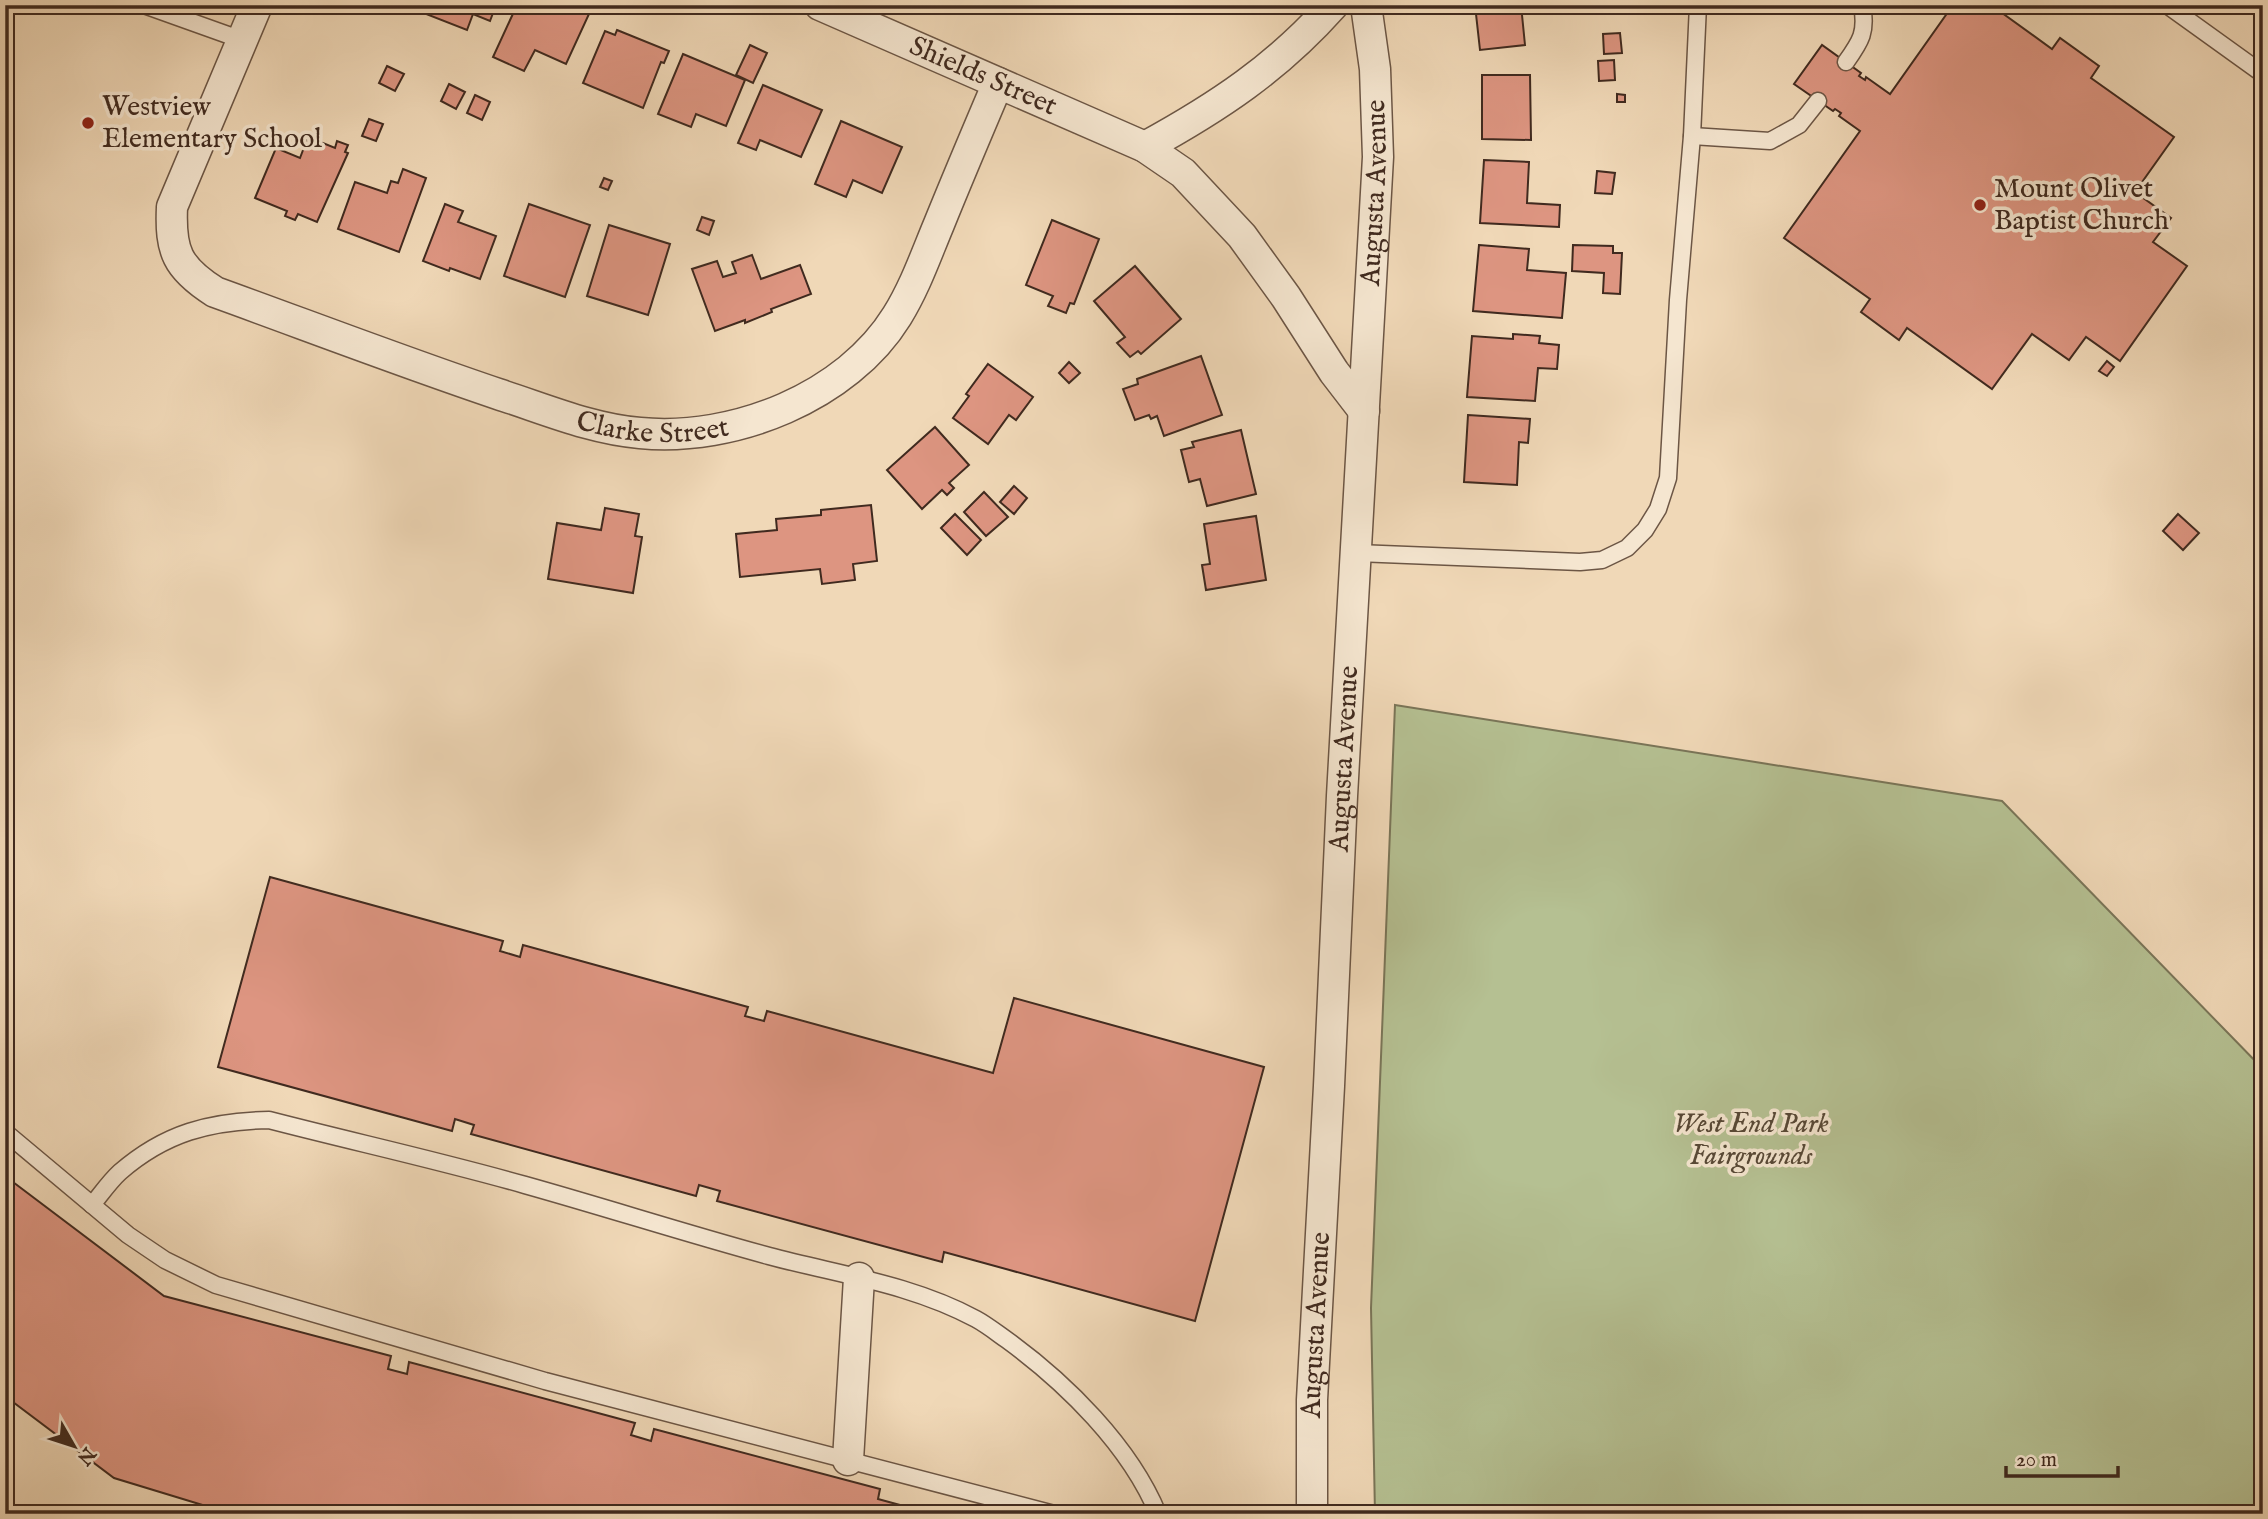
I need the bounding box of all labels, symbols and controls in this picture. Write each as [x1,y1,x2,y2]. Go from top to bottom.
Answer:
street label: Shields Street [904,29,1063,124]
place label: Westview Elementary School [102,90,322,157]
street label: Augusta Avenue [1353,99,1396,288]
marker: Westview Elementary School [80,115,96,131]
place label: Mount Olivet Baptist Church [1994,172,2169,239]
marker: Mount Olivet Baptist Church [1972,197,1988,213]
street label: Clarke Street [572,404,732,452]
street label: Augusta Avenue [1322,665,1367,854]
park label: West End Park Fairgrounds [1673,1107,1829,1174]
street label: Augusta Avenue [1295,1231,1339,1419]
north arrow [38,1410,108,1480]
scale bar [2006,1435,2118,1479]
text: N [71,1441,101,1470]
text: 20 m [2016,1447,2057,1474]

